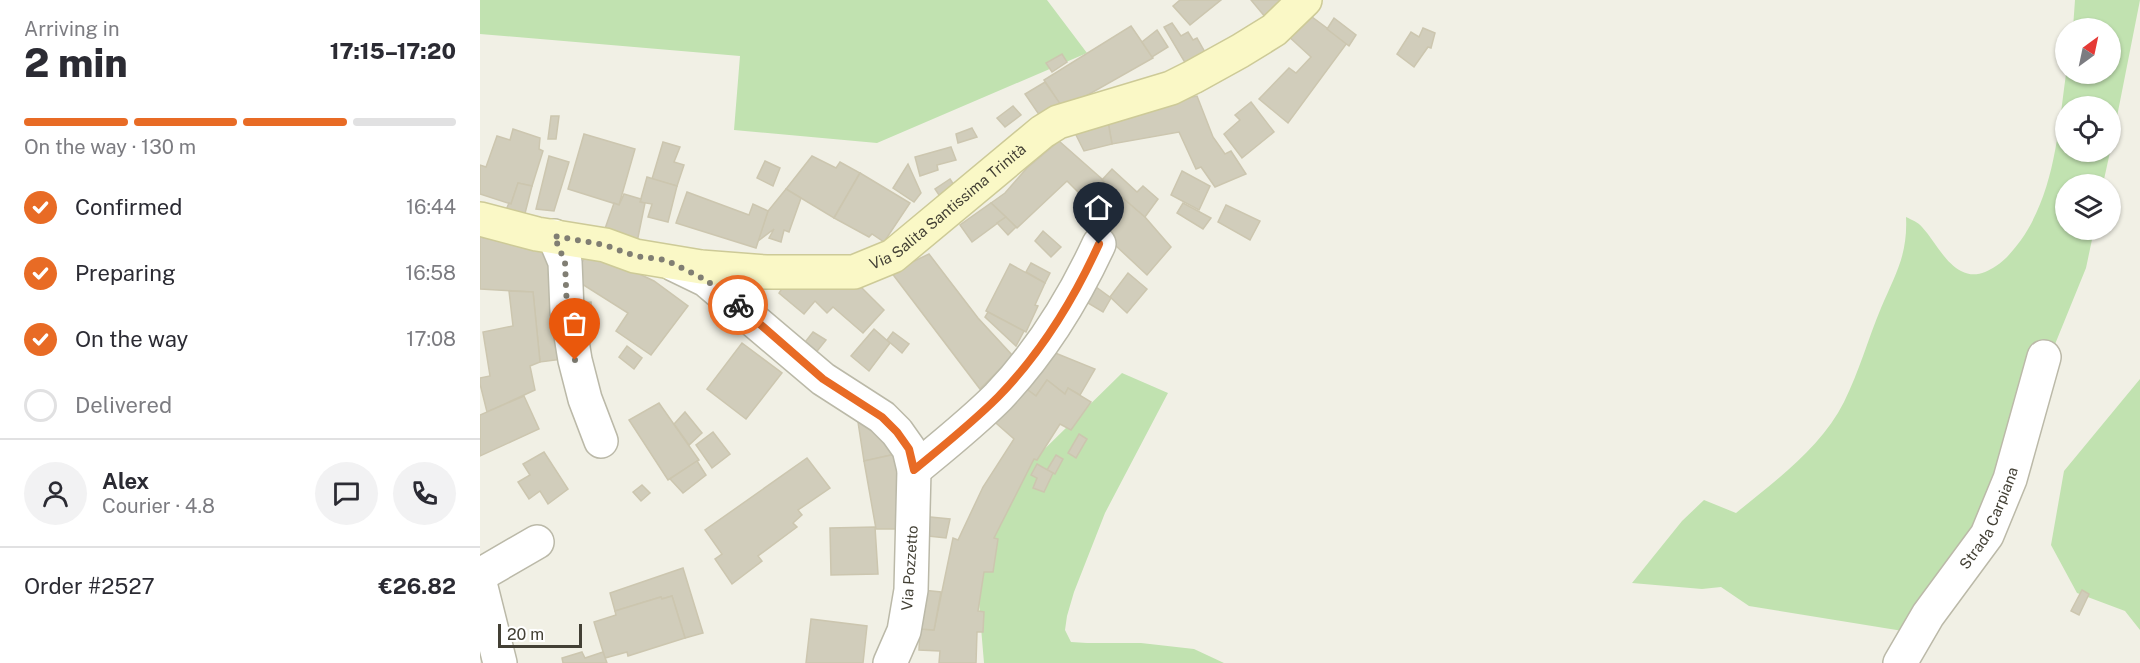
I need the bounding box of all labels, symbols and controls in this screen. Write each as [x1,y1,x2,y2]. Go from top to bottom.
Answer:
text: Arriving in [24,17,119,41]
north arrow [2055,18,2121,84]
map controls [2055,18,2121,240]
text: 17:15–17:20 [330,38,456,64]
text: 2 min [24,40,128,86]
button: locate [2055,96,2121,162]
text: On the way · 130 m [24,135,196,159]
street label: Via Salita Santissima Trinità [867,140,1029,273]
button: layers [2055,174,2121,240]
pin [1073,182,1124,244]
icon: check [24,191,57,224]
icon: home [1082,191,1115,224]
text: Confirmed [75,194,182,220]
text: 16:44 [406,195,456,219]
icon: check [24,257,57,290]
text: Preparing [75,260,176,286]
text: 16:58 [405,261,456,285]
courier [708,275,768,335]
icon: bike [722,289,755,322]
pin [549,298,600,360]
icon: bag [558,307,591,340]
icon: check [24,323,57,356]
text: On the way [75,326,188,352]
text: 17:08 [406,327,456,351]
text: Delivered [75,392,172,418]
button: person [24,462,87,525]
button: chat [315,462,378,525]
button: phone [393,462,456,525]
street label: Strada Carpiana [1956,465,2021,572]
text: Alex [102,468,149,494]
text: Courier · 4.8 [102,494,215,518]
street label: Via Pozzetto [898,525,921,611]
text: Order #2527 [24,573,155,599]
text: €26.82 [379,573,456,599]
scale bar [498,621,582,648]
text: 20 m [507,625,544,644]

